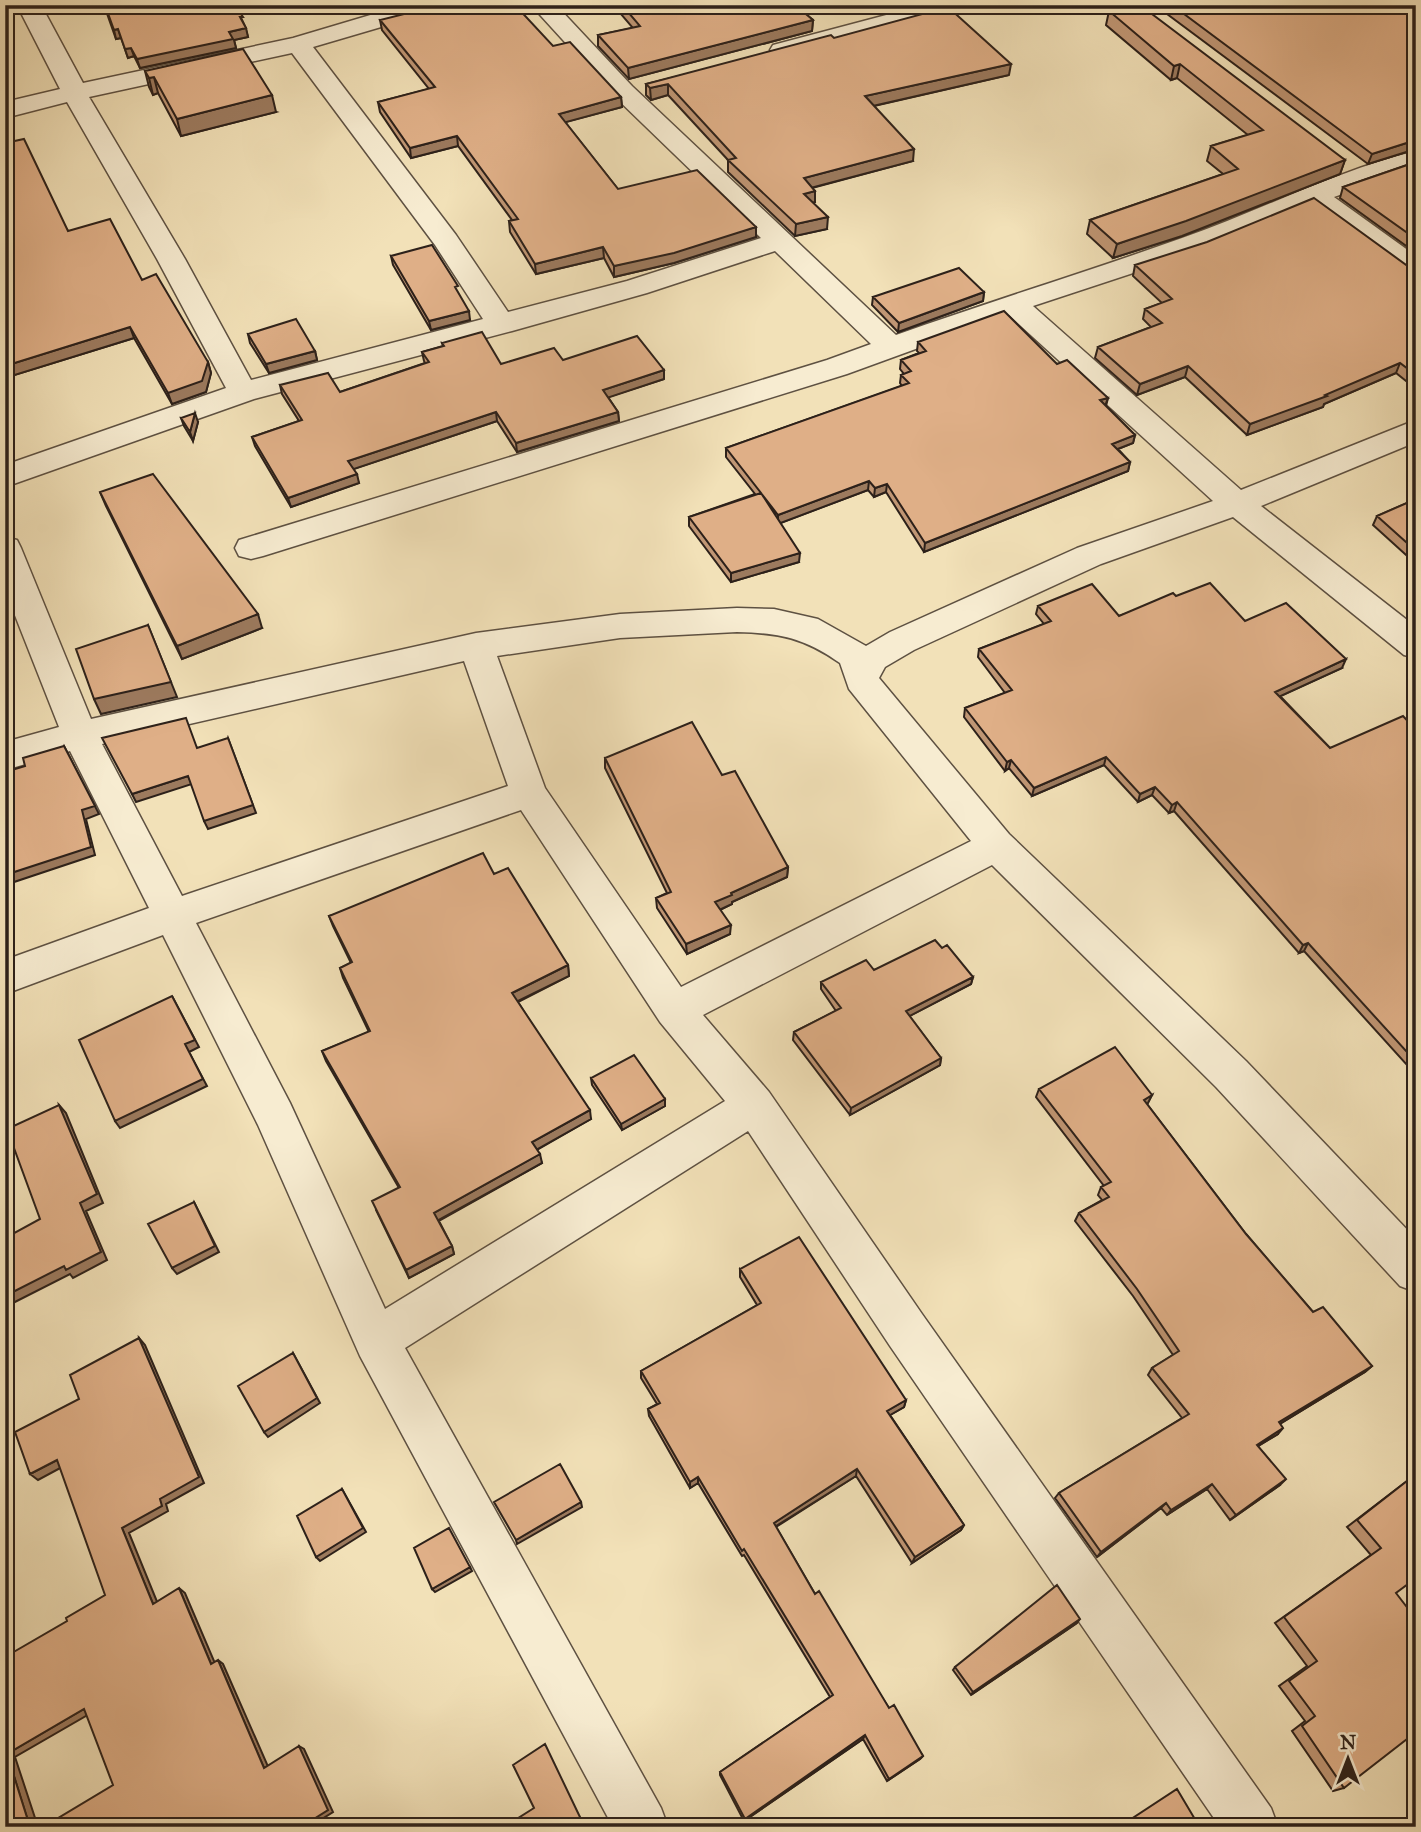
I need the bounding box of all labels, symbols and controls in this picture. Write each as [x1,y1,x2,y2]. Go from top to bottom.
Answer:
north arrow [1312,1724,1382,1794]
text: N [1340,1731,1356,1754]

